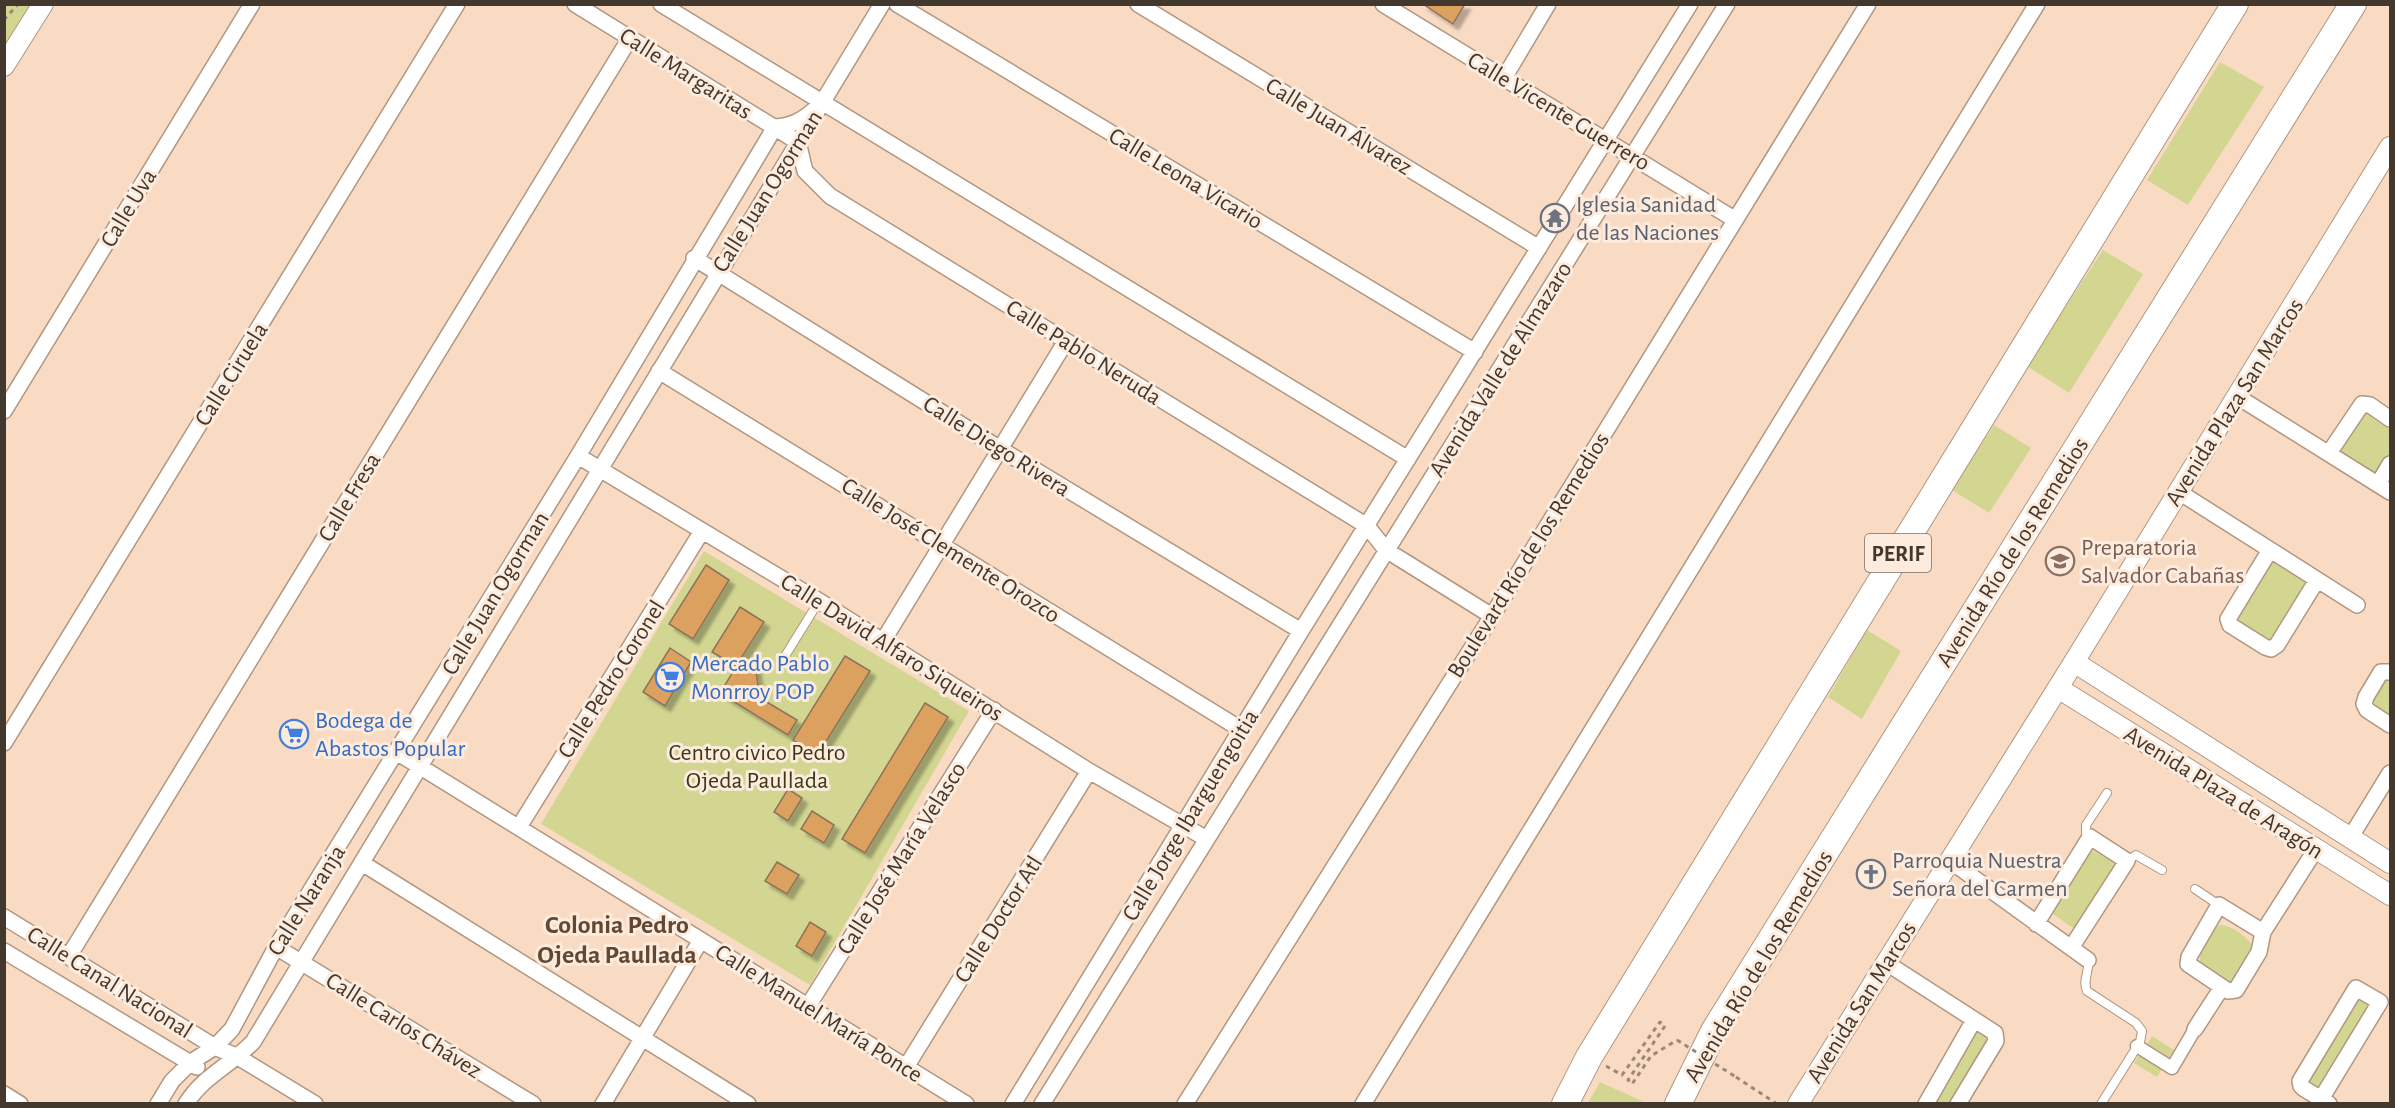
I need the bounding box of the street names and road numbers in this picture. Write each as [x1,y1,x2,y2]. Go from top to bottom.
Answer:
street label: Calle Margaritas [615,24,756,124]
street label: Calle Vicente Guerrero [1463,48,1654,176]
street label: Calle Juan Álvarez [1261,72,1417,180]
street label: Calle Juan Ogorman [708,106,827,277]
street label: Calle Leona Vicario [1104,124,1267,234]
street label: Calle Uva [96,165,161,252]
street label: Avenida Valle de Almazaro [1425,258,1577,481]
street label: Avenida Plaza San Marcos [2161,295,2309,510]
street label: Calle Pablo Neruda [1002,296,1165,410]
street label: Calle Ciruela [191,319,273,430]
street label: Calle Diego Rivera [919,392,1074,502]
street label: Boulevard Río de los Remedios [1443,429,1614,682]
street label: Avenida Río de los Remedios [1932,434,2093,671]
street label: Calle Fresa [314,449,386,546]
street label: Calle José Clemente Orozco [837,474,1064,628]
street label: Calle Juan Ogorman [438,508,554,679]
road number: PERIF [1865,534,1931,572]
street label: Calle David Alfaro Siqueiros [776,570,1007,726]
street label: Calle Pedro Coronel [554,596,670,763]
street label: Calle Jorge Ibarguengoitia [1118,706,1263,925]
street label: Avenida Plaza de Aragón [2120,722,2327,864]
street label: Calle José María Velasco [833,758,971,959]
street label: Calle Naranja [263,841,350,960]
street label: Avenida Río de los Remedios [1680,847,1838,1087]
street label: Calle Doctor Atl [950,852,1047,987]
street label: Avenida San Marcos [1803,918,1921,1087]
street label: Calle Canal Nacional [23,922,196,1043]
street label: Calle Manuel María Ponce [711,940,926,1087]
street label: Calle Carlos Chávez [321,968,486,1083]

